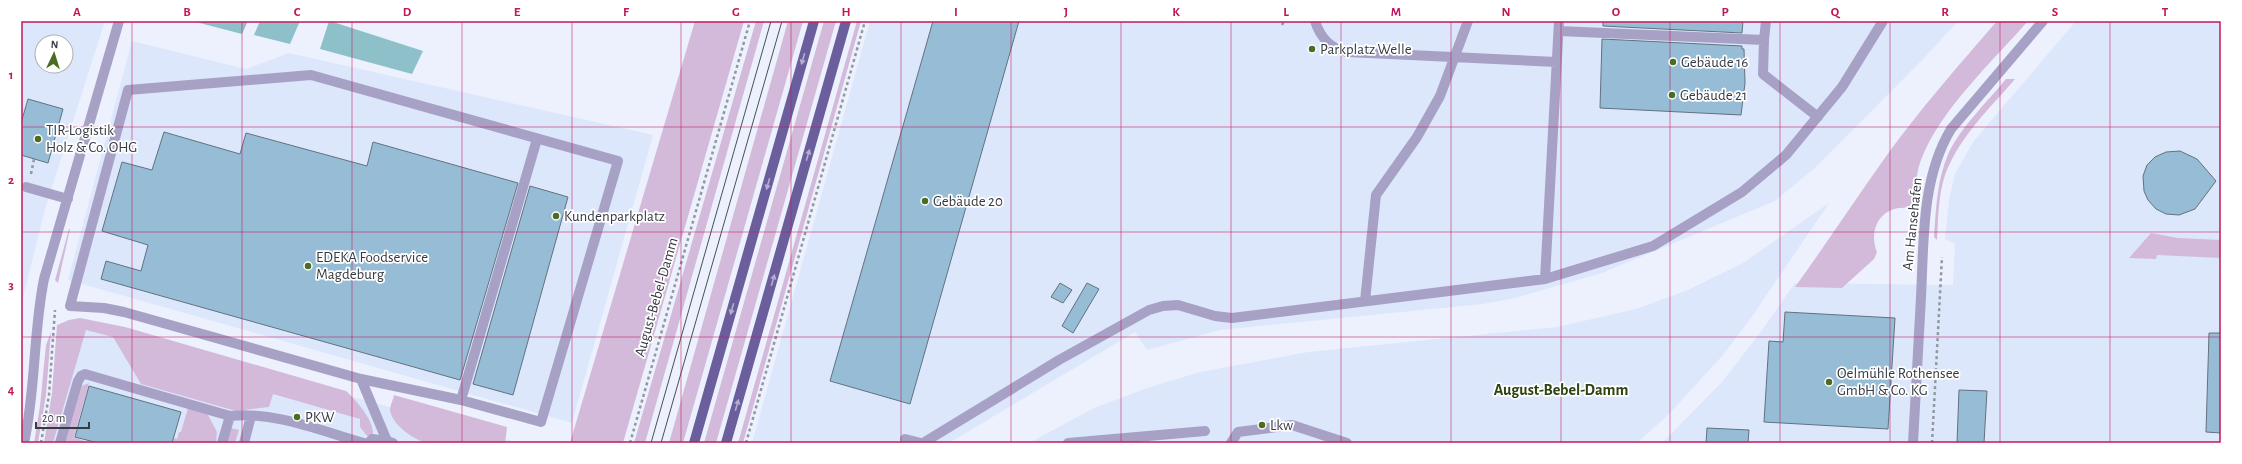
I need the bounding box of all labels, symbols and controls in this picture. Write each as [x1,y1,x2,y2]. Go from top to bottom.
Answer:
text: A [73,6,81,19]
text: B [183,6,191,19]
text: C [294,6,301,19]
text: D [403,6,412,19]
text: E [514,6,521,19]
text: F [623,6,630,19]
text: G [732,6,740,19]
text: H [841,6,851,19]
text: I [954,6,958,19]
text: J [1064,6,1068,19]
text: K [1172,6,1180,19]
text: L [1283,6,1289,19]
text: M [1391,6,1401,19]
text: N [1501,6,1511,19]
text: O [1612,6,1621,19]
text: P [1721,6,1729,19]
text: Q [1831,6,1841,19]
text: R [1941,6,1949,19]
text: S [2052,6,2059,19]
text: T [2162,6,2169,19]
north arrow [34,34,74,74]
text: N [50,39,59,50]
place label: Parkplatz Welle [1320,42,1412,57]
marker: Parkplatz Welle [1307,44,1317,54]
one-way arrow [800,53,806,65]
place label: Gebäude 16 [1681,55,1748,70]
marker: Gebäude 16 [1668,57,1678,67]
text: 1 [9,69,13,82]
place label: Gebäude 21 [1680,88,1747,103]
marker: Gebäude 21 [1667,90,1677,100]
place label: TIR-Logistik Holz & Co. OHG [46,123,137,155]
marker: TIR-Logistik Holz & Co. OHG [33,134,43,144]
one-way arrow [805,149,811,161]
text: 2 [8,174,14,187]
street label: Am Hansehafen [1900,177,1925,271]
one-way arrow [765,178,771,190]
place label: Gebäude 20 [933,194,1003,209]
marker: Gebäude 20 [920,196,930,206]
place label: Kundenparkplatz [564,209,665,224]
marker: Kundenparkplatz [551,211,561,221]
street label: August-Bebel-Damm [632,236,681,358]
place label: EDEKA Foodservice Magdeburg [316,250,428,282]
marker: EDEKA Foodservice Magdeburg [303,261,313,271]
one-way arrow [770,274,776,286]
text: 3 [8,279,14,292]
one-way arrow [729,303,735,315]
place label: Oelmühle Rothensee GmbH & Co. KG [1837,366,1960,398]
marker: Oelmühle Rothensee GmbH & Co. KG [1824,377,1834,387]
district label: August-Bebel-Damm [1494,382,1628,398]
text: 4 [8,384,15,397]
one-way arrow [734,399,740,411]
scale bar [36,404,89,430]
place label: PKW [305,410,335,425]
text: 20 m [42,412,65,424]
marker: PKW [292,412,302,422]
place label: Lkw [1270,418,1293,433]
marker: Lkw [1257,420,1267,430]

